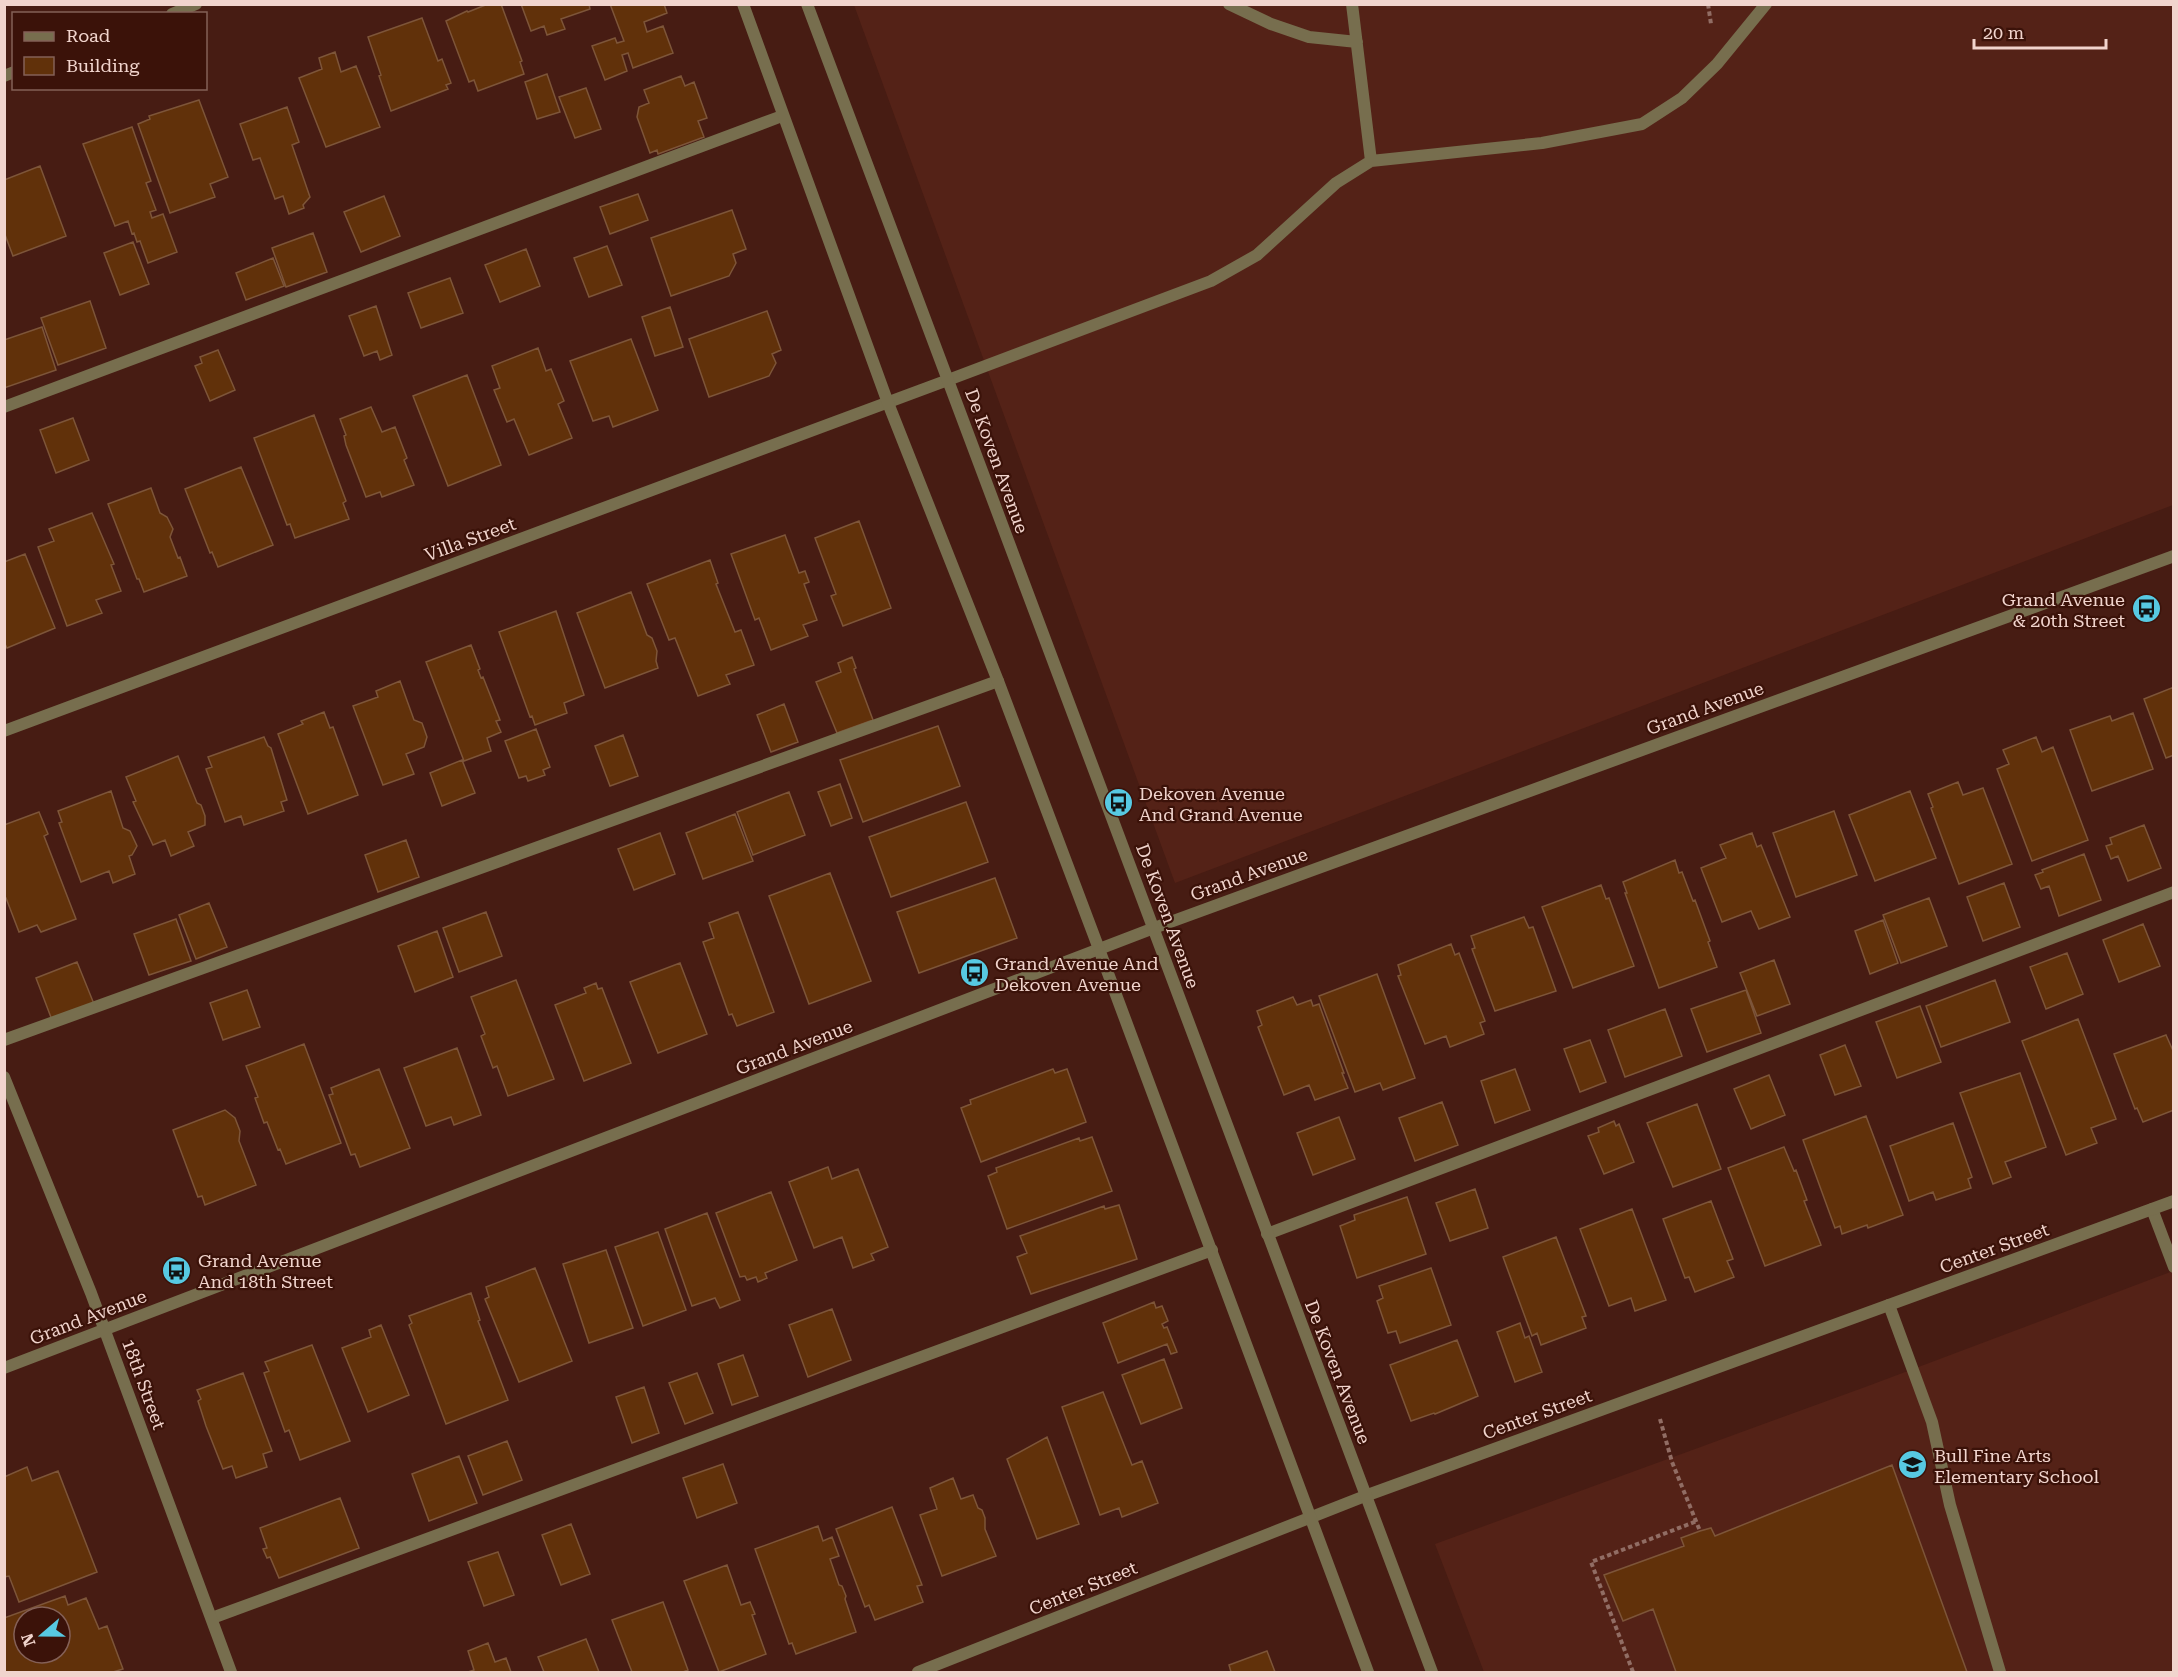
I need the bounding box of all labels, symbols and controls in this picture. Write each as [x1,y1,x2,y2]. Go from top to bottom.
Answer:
legend [12,12,207,90]
scale bar [1974,12,2106,50]
text: 20 m [1983,22,2024,43]
text: Road [66,25,111,46]
text: Building [66,55,140,76]
street label: De Koven Avenue [961,386,1033,536]
street label: Villa Street [422,513,519,565]
place label: Grand Avenue & 20th Street [2002,589,2125,631]
bus stop icon: Grand Avenue & 20th Street [2130,593,2162,625]
street label: Grand Avenue [1643,677,1767,739]
place label: Dekoven Avenue And Grand Avenue [1139,783,1303,825]
bus stop icon: Dekoven Avenue And Grand Avenue [1102,787,1134,819]
street label: De Koven Avenue [1132,841,1204,991]
street label: Grand Avenue [1187,843,1311,905]
place label: Grand Avenue And Dekoven Avenue [995,953,1159,995]
bus stop icon: Grand Avenue And Dekoven Avenue [958,957,990,989]
street label: Grand Avenue [733,1015,855,1079]
street label: Center Street [1937,1218,2052,1277]
place label: Grand Avenue And 18th Street [198,1250,333,1292]
bus stop icon: Grand Avenue And 18th Street [161,1254,193,1286]
street label: Grand Avenue [27,1285,149,1349]
street label: De Koven Avenue [1301,1297,1375,1447]
street label: 18th Street [118,1336,170,1432]
street label: Center Street [1480,1384,1595,1443]
place label: Bull Fine Arts Elementary School [1934,1445,2099,1487]
school or university icon: Bull Fine Arts Elementary School [1897,1449,1929,1481]
street label: Center Street [1026,1557,1140,1619]
north arrow [12,1605,72,1665]
text: N [17,1631,39,1649]

